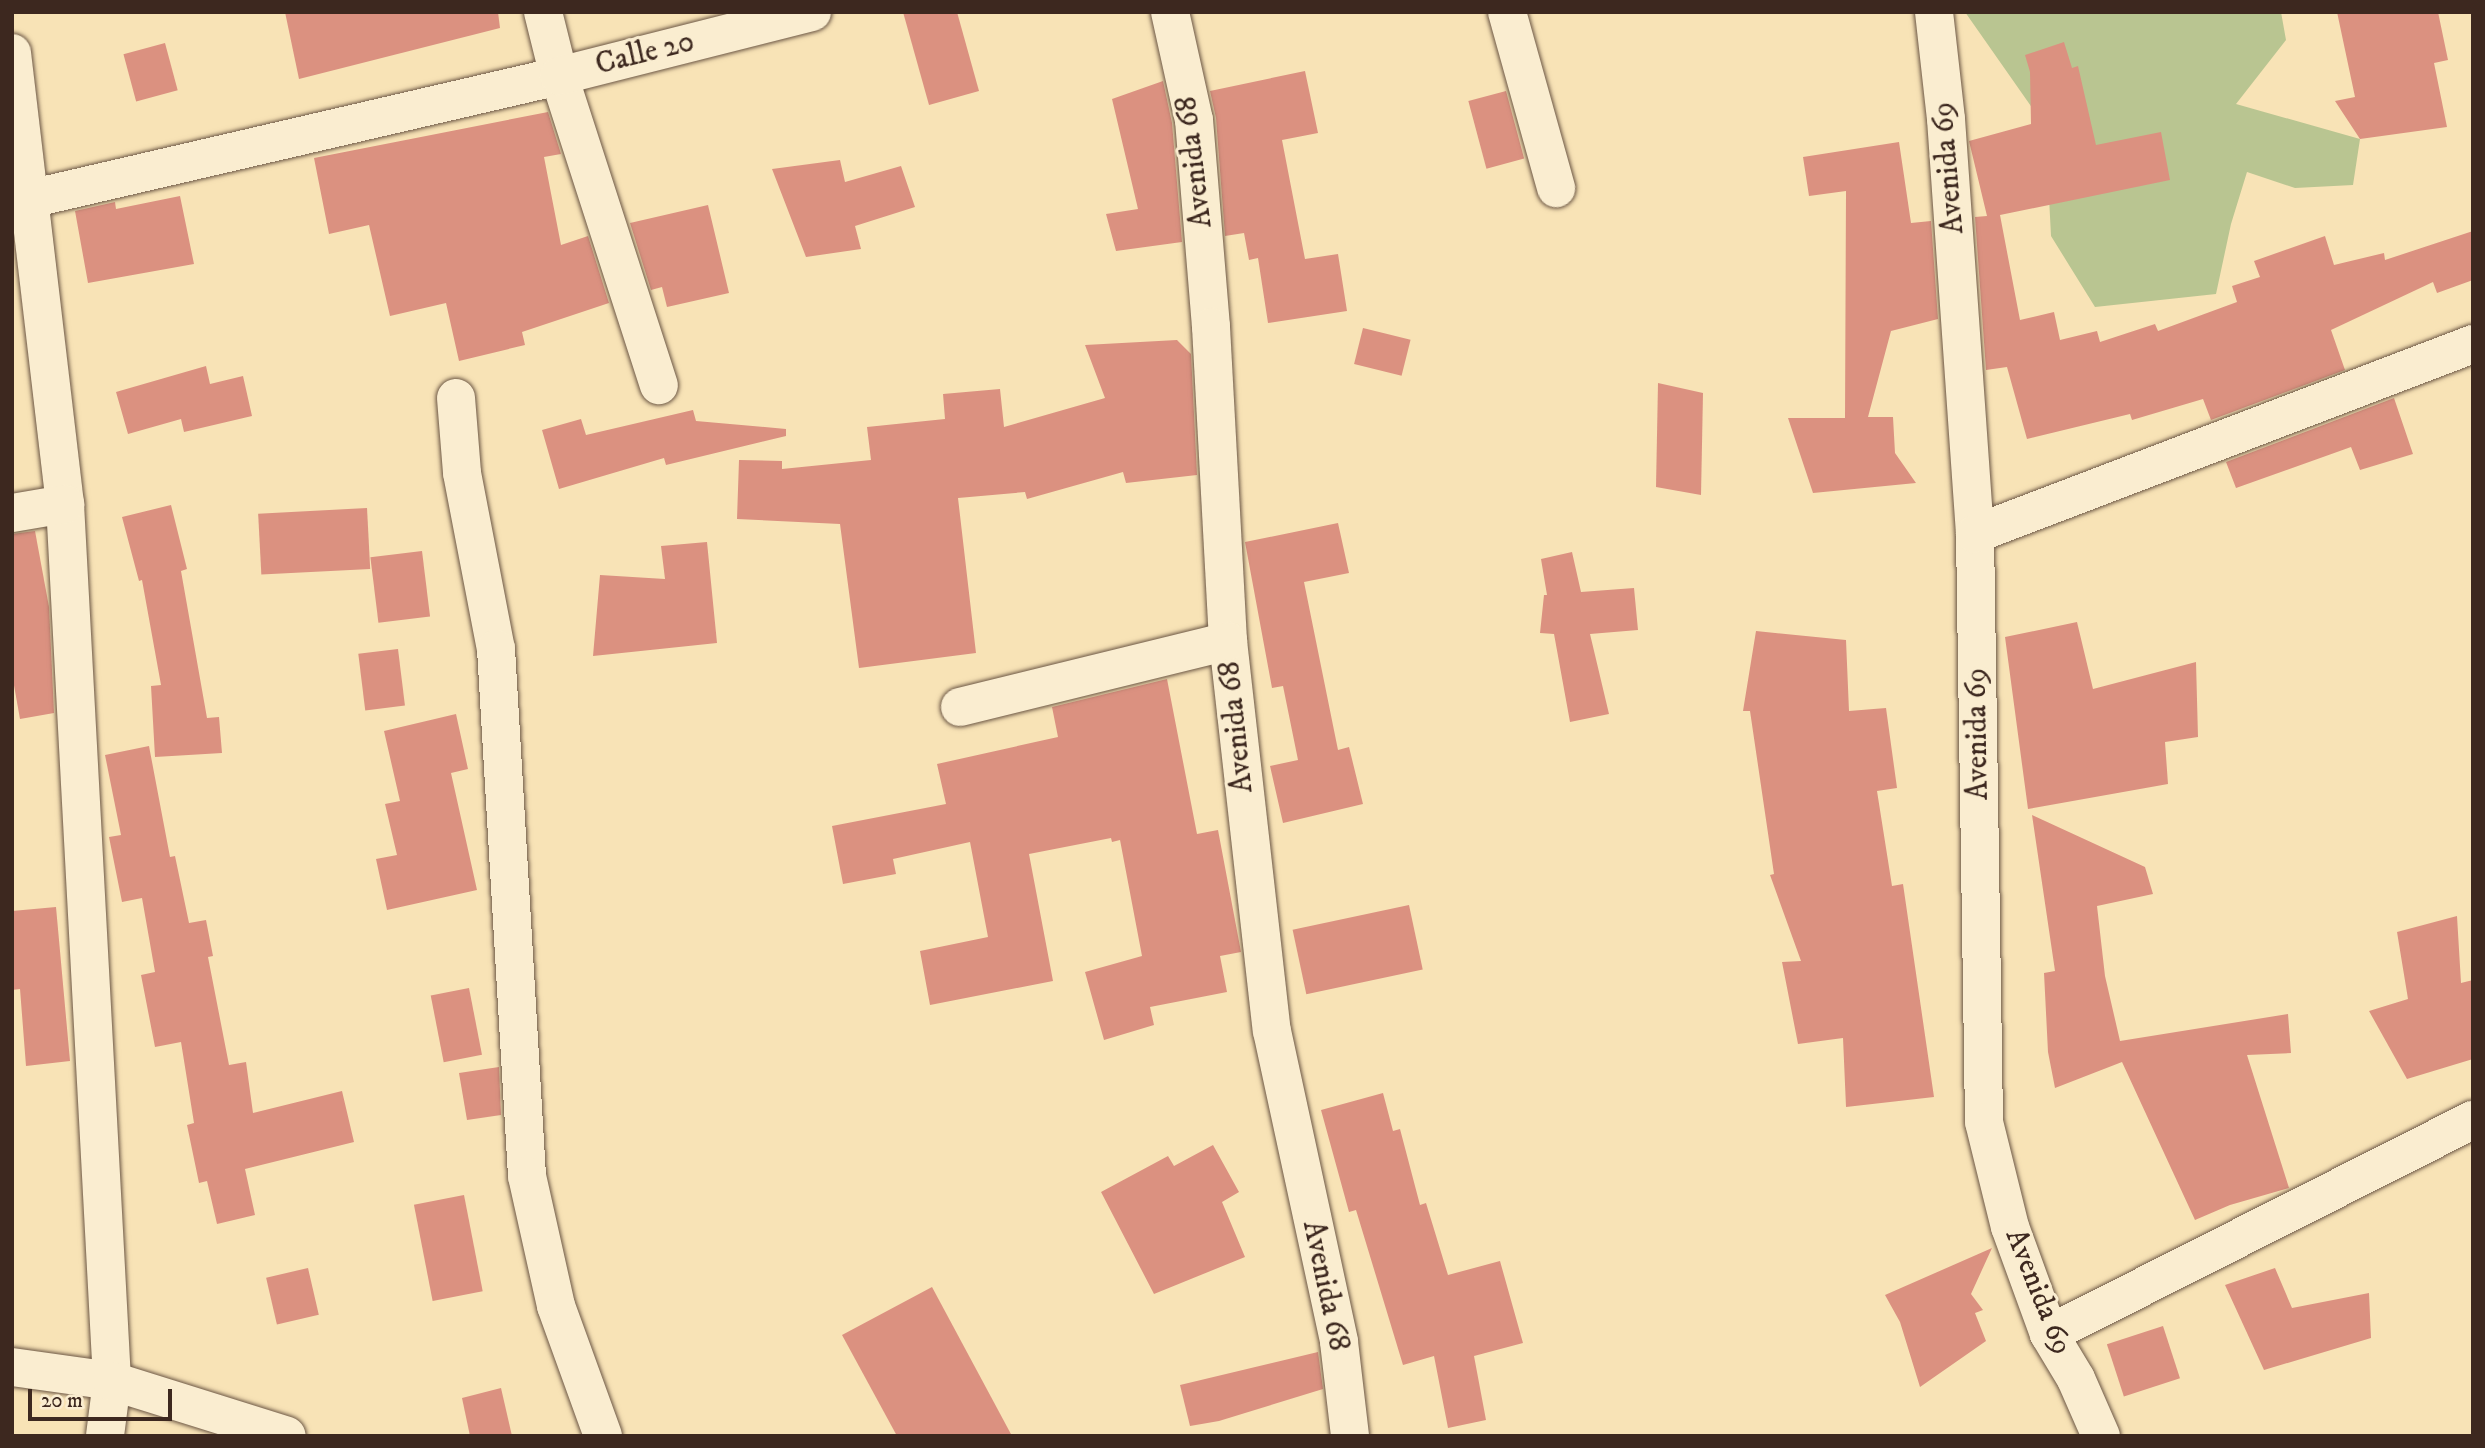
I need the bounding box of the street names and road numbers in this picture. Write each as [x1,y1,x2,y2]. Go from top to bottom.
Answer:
street label: Calle 20 [592,24,698,84]
street label: Avenida 68 [1169,94,1221,230]
street label: Avenida 69 [1925,101,1973,235]
street label: Avenida 68 [1212,659,1262,795]
street label: Avenida 69 [1959,668,1997,800]
street label: Avenida 68 [1294,1218,1356,1354]
street label: Avenida 69 [1997,1224,2079,1360]

